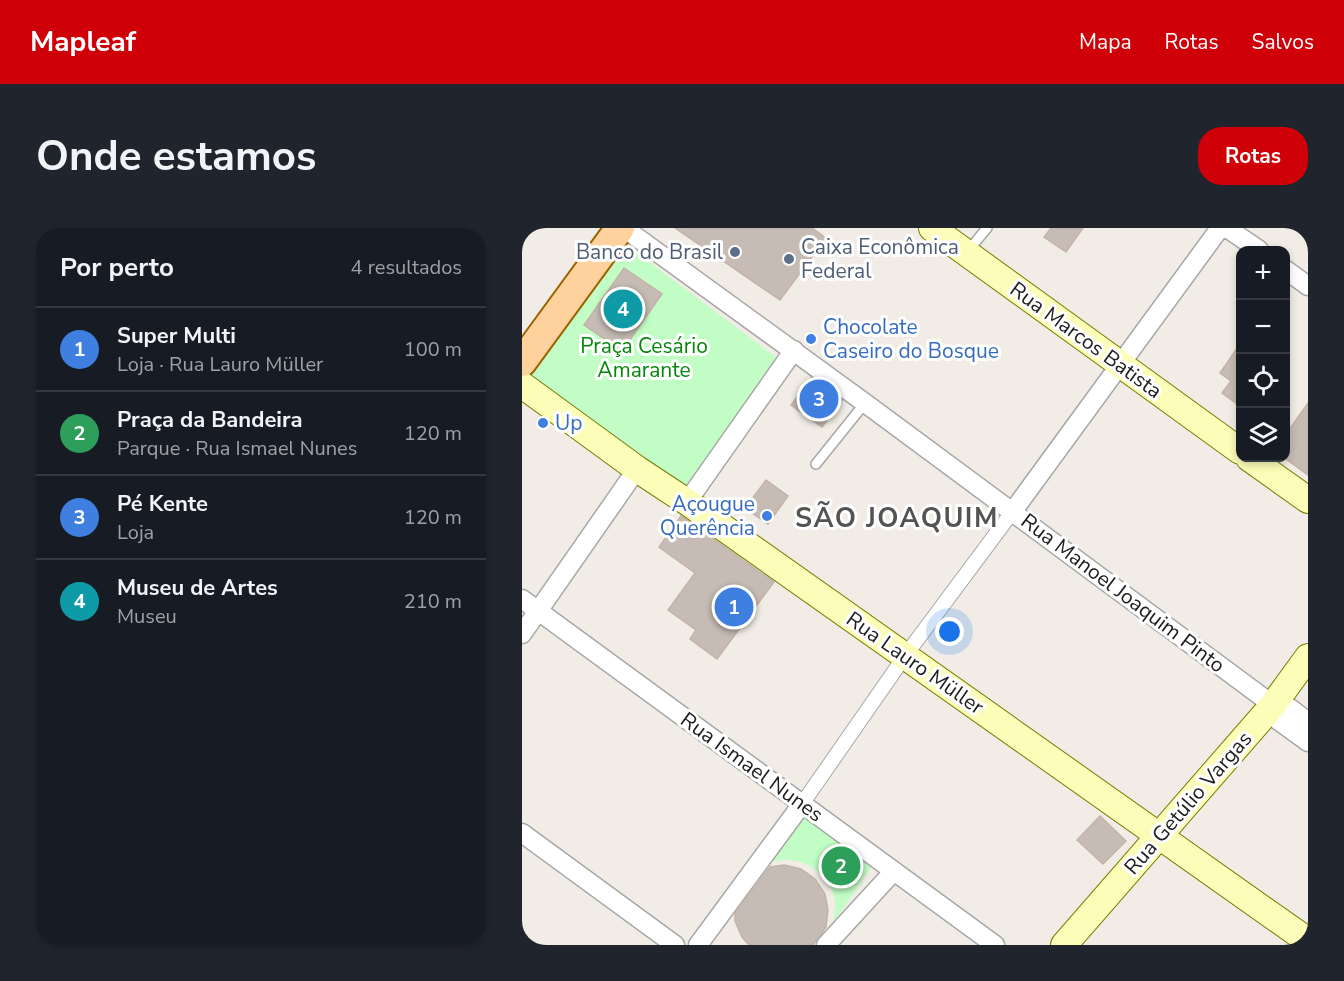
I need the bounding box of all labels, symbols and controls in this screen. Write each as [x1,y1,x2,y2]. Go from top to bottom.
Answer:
text: Mapleaf [30,23,136,61]
text: Mapa [1079,28,1132,56]
text: Rotas [1165,28,1219,56]
text: Salvos [1252,28,1314,56]
button: Rotas [1198,127,1308,185]
text: Onde estamos [36,128,317,185]
place label: Caixa Econômica Federal [801,233,959,285]
place label: Banco do Brasil [576,238,724,266]
marker: Banco do Brasil [728,245,742,259]
map controls [1236,246,1290,462]
button: + [1236,246,1290,300]
text: Por perto [60,250,174,285]
marker: Caixa Econômica Federal [782,252,796,266]
text: 4 resultados [351,254,462,281]
street label: Rua Marcos Batista [1004,275,1168,405]
pin: 4 [604,286,642,332]
button: − [1236,300,1290,354]
place label: Chocolate Caseiro do Bosque [823,313,999,365]
text: Super Multi [117,321,236,351]
park label: Praça Cesário Amarante [580,332,708,384]
marker: Chocolate Caseiro do Bosque [804,332,818,346]
text: 1 [74,336,86,363]
text: 100 m [404,336,462,363]
text: Loja · Rua Lauro Müller [117,351,323,378]
button: locate [1236,354,1290,408]
pin: 3 [800,376,838,422]
text: Praça da Bandeira [117,405,302,435]
button: layers [1236,408,1290,462]
place label: Up [555,409,583,437]
marker: Up [536,416,550,430]
text: 2 [74,420,86,447]
text: 120 m [404,420,462,447]
text: Parque · Rua Ismael Nunes [117,435,357,462]
text: Pé Kente [117,489,208,519]
place label: Açougue Querência [660,490,755,542]
district label: SÃO JOAQUIM [795,500,999,537]
text: 3 [74,504,86,531]
text: 120 m [404,504,462,531]
street label: Rua Manoel Joaquim Pinto [1015,507,1231,679]
marker: Açougue Querência [760,509,774,523]
text: Loja [117,519,154,546]
text: Museu de Artes [117,573,278,603]
pin: 1 [714,584,754,629]
text: 4 [74,588,86,615]
text: 210 m [404,588,462,615]
text: Museu [117,603,177,630]
street label: Rua Lauro Müller [841,605,990,721]
your location [935,617,964,646]
street label: Rua Ismael Nunes [675,706,829,828]
street label: Rua Getúlio Vargas [1118,725,1258,881]
pin: 2 [822,844,860,888]

